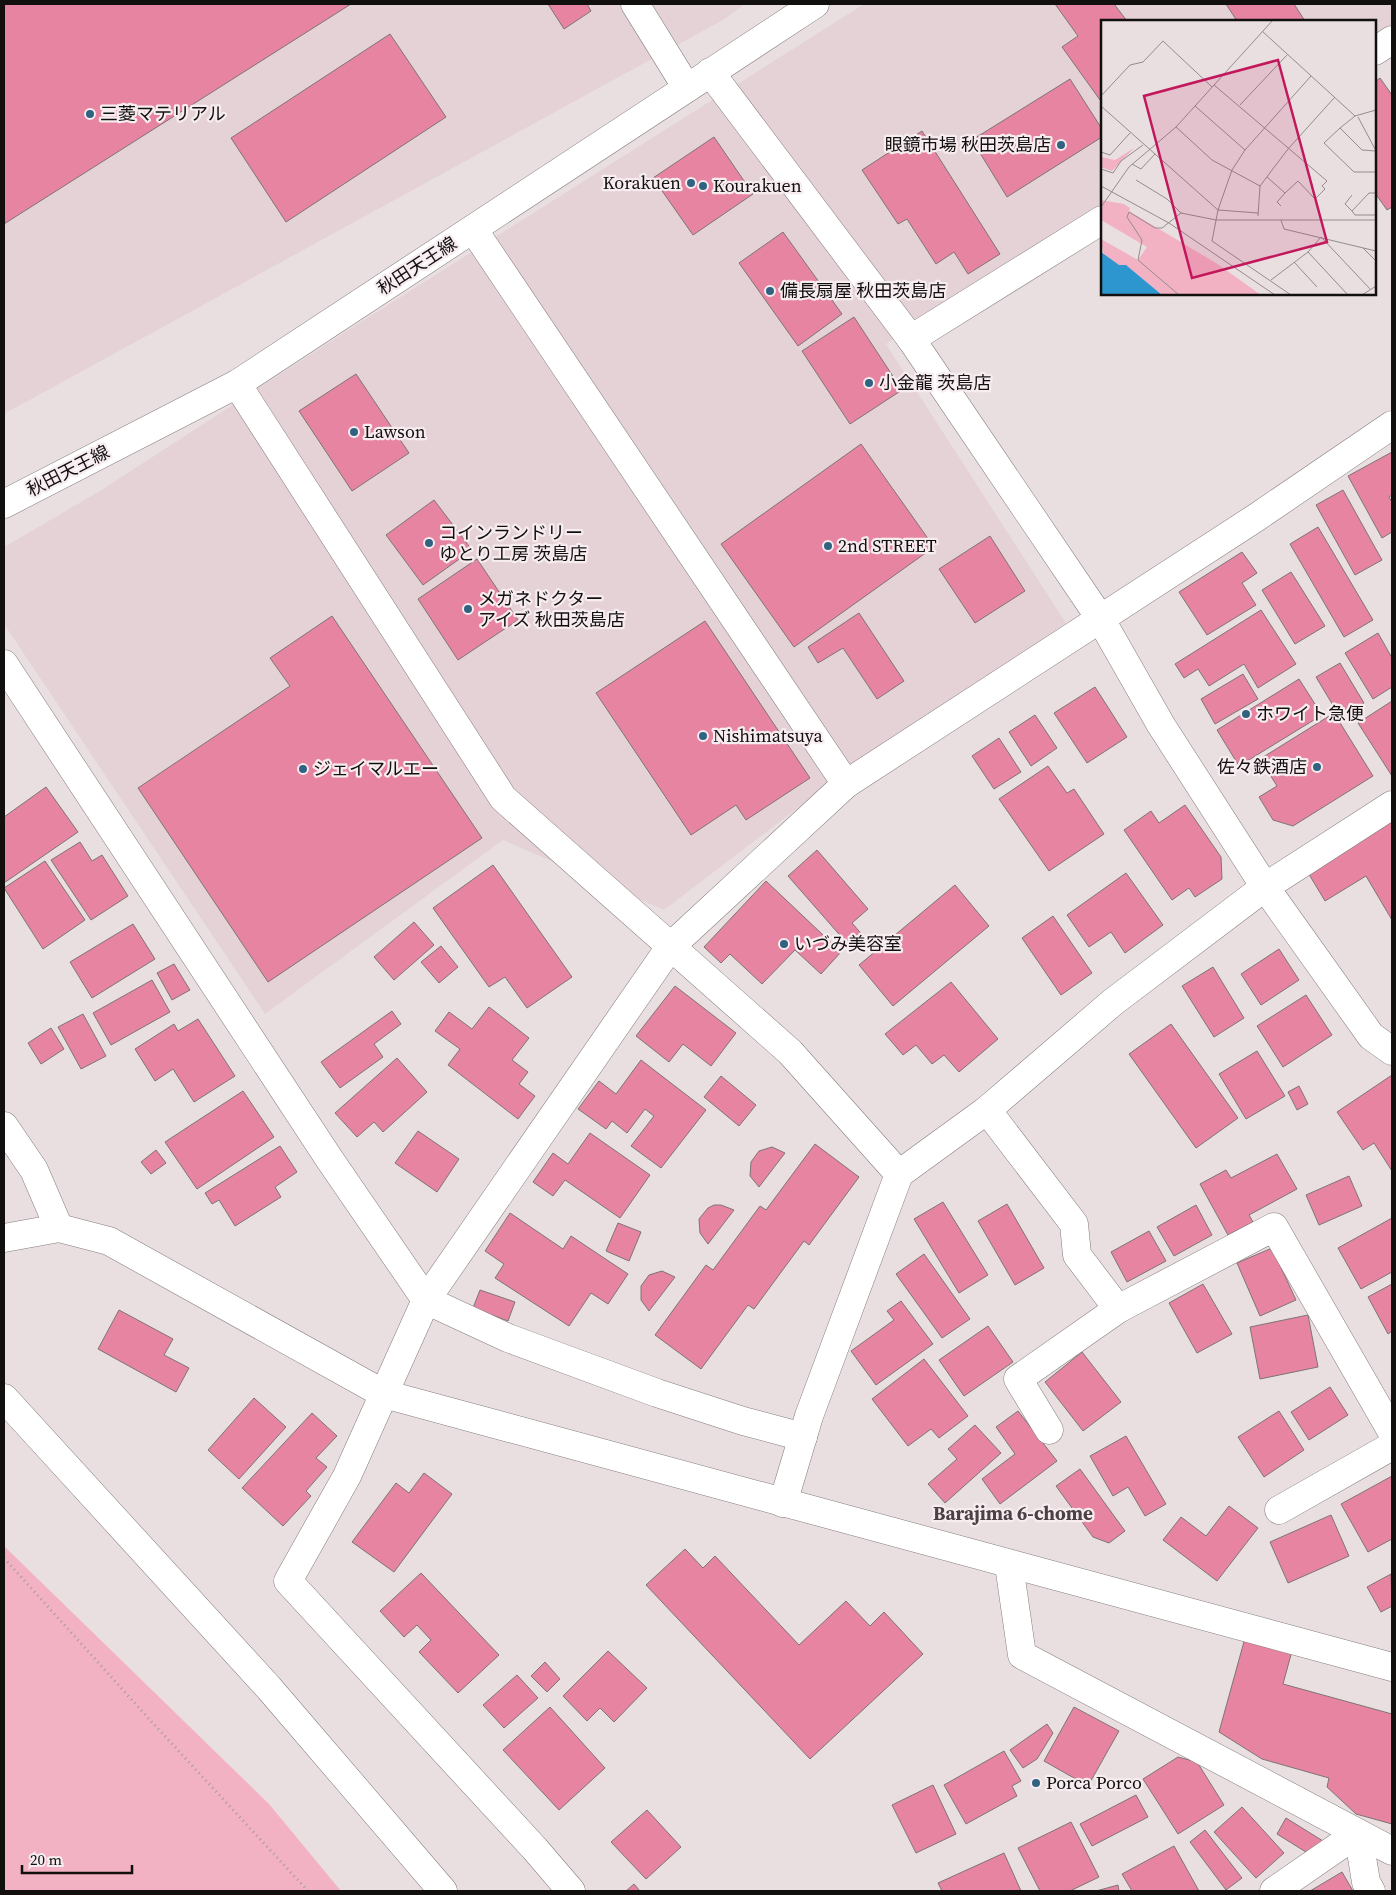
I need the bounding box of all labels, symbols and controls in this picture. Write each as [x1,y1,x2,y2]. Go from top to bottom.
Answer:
inset map [1101,20,1376,295]
place label: 三菱マテリアル [100,101,226,126]
marker: 三菱マテリアル [84,108,96,120]
place label: 眼鏡市場 秋田茨島店 [885,132,1051,157]
marker: 眼鏡市場 秋田茨島店 [1055,139,1067,151]
place label: Korakuen [603,170,681,195]
place label: Kourakuen [713,173,802,198]
marker: Korakuen [685,177,697,189]
marker: Kourakuen [697,180,709,192]
street label: 秋田天王線 [372,231,461,301]
place label: 備長扇屋 秋田茨島店 [780,278,946,303]
marker: 備長扇屋 秋田茨島店 [764,285,776,297]
place label: 小金龍 茨島店 [879,370,991,395]
marker: 小金龍 茨島店 [863,377,875,389]
place label: Lawson [364,419,426,444]
marker: Lawson [348,426,360,438]
street label: 秋田天王線 [22,439,114,502]
place label: コインランドリー ゆとり工房 茨島店 [439,520,587,566]
place label: 2nd STREET [838,533,937,558]
marker: コインランドリー ゆとり工房 茨島店 [423,537,435,549]
marker: 2nd STREET [822,540,834,552]
place label: メガネドクター アイズ 秋田茨島店 [478,586,625,632]
marker: メガネドクター アイズ 秋田茨島店 [462,603,474,615]
place label: ホワイト急便 [1256,701,1364,726]
marker: ホワイト急便 [1240,708,1252,720]
place label: Nishimatsuya [713,723,824,748]
marker: Nishimatsuya [697,730,709,742]
place label: 佐々鉄酒店 [1217,754,1307,779]
place label: ジェイマルエー [313,756,439,781]
marker: 佐々鉄酒店 [1311,761,1323,773]
marker: ジェイマルエー [297,763,309,775]
place label: いづみ美容室 [794,931,902,956]
marker: いづみ美容室 [778,938,790,950]
district label: Barajima 6-chome [933,1500,1093,1526]
place label: Porca Porco [1046,1770,1142,1795]
marker: Porca Porco [1030,1777,1042,1789]
scale bar [22,1842,132,1874]
text: 20 m [30,1849,62,1870]

